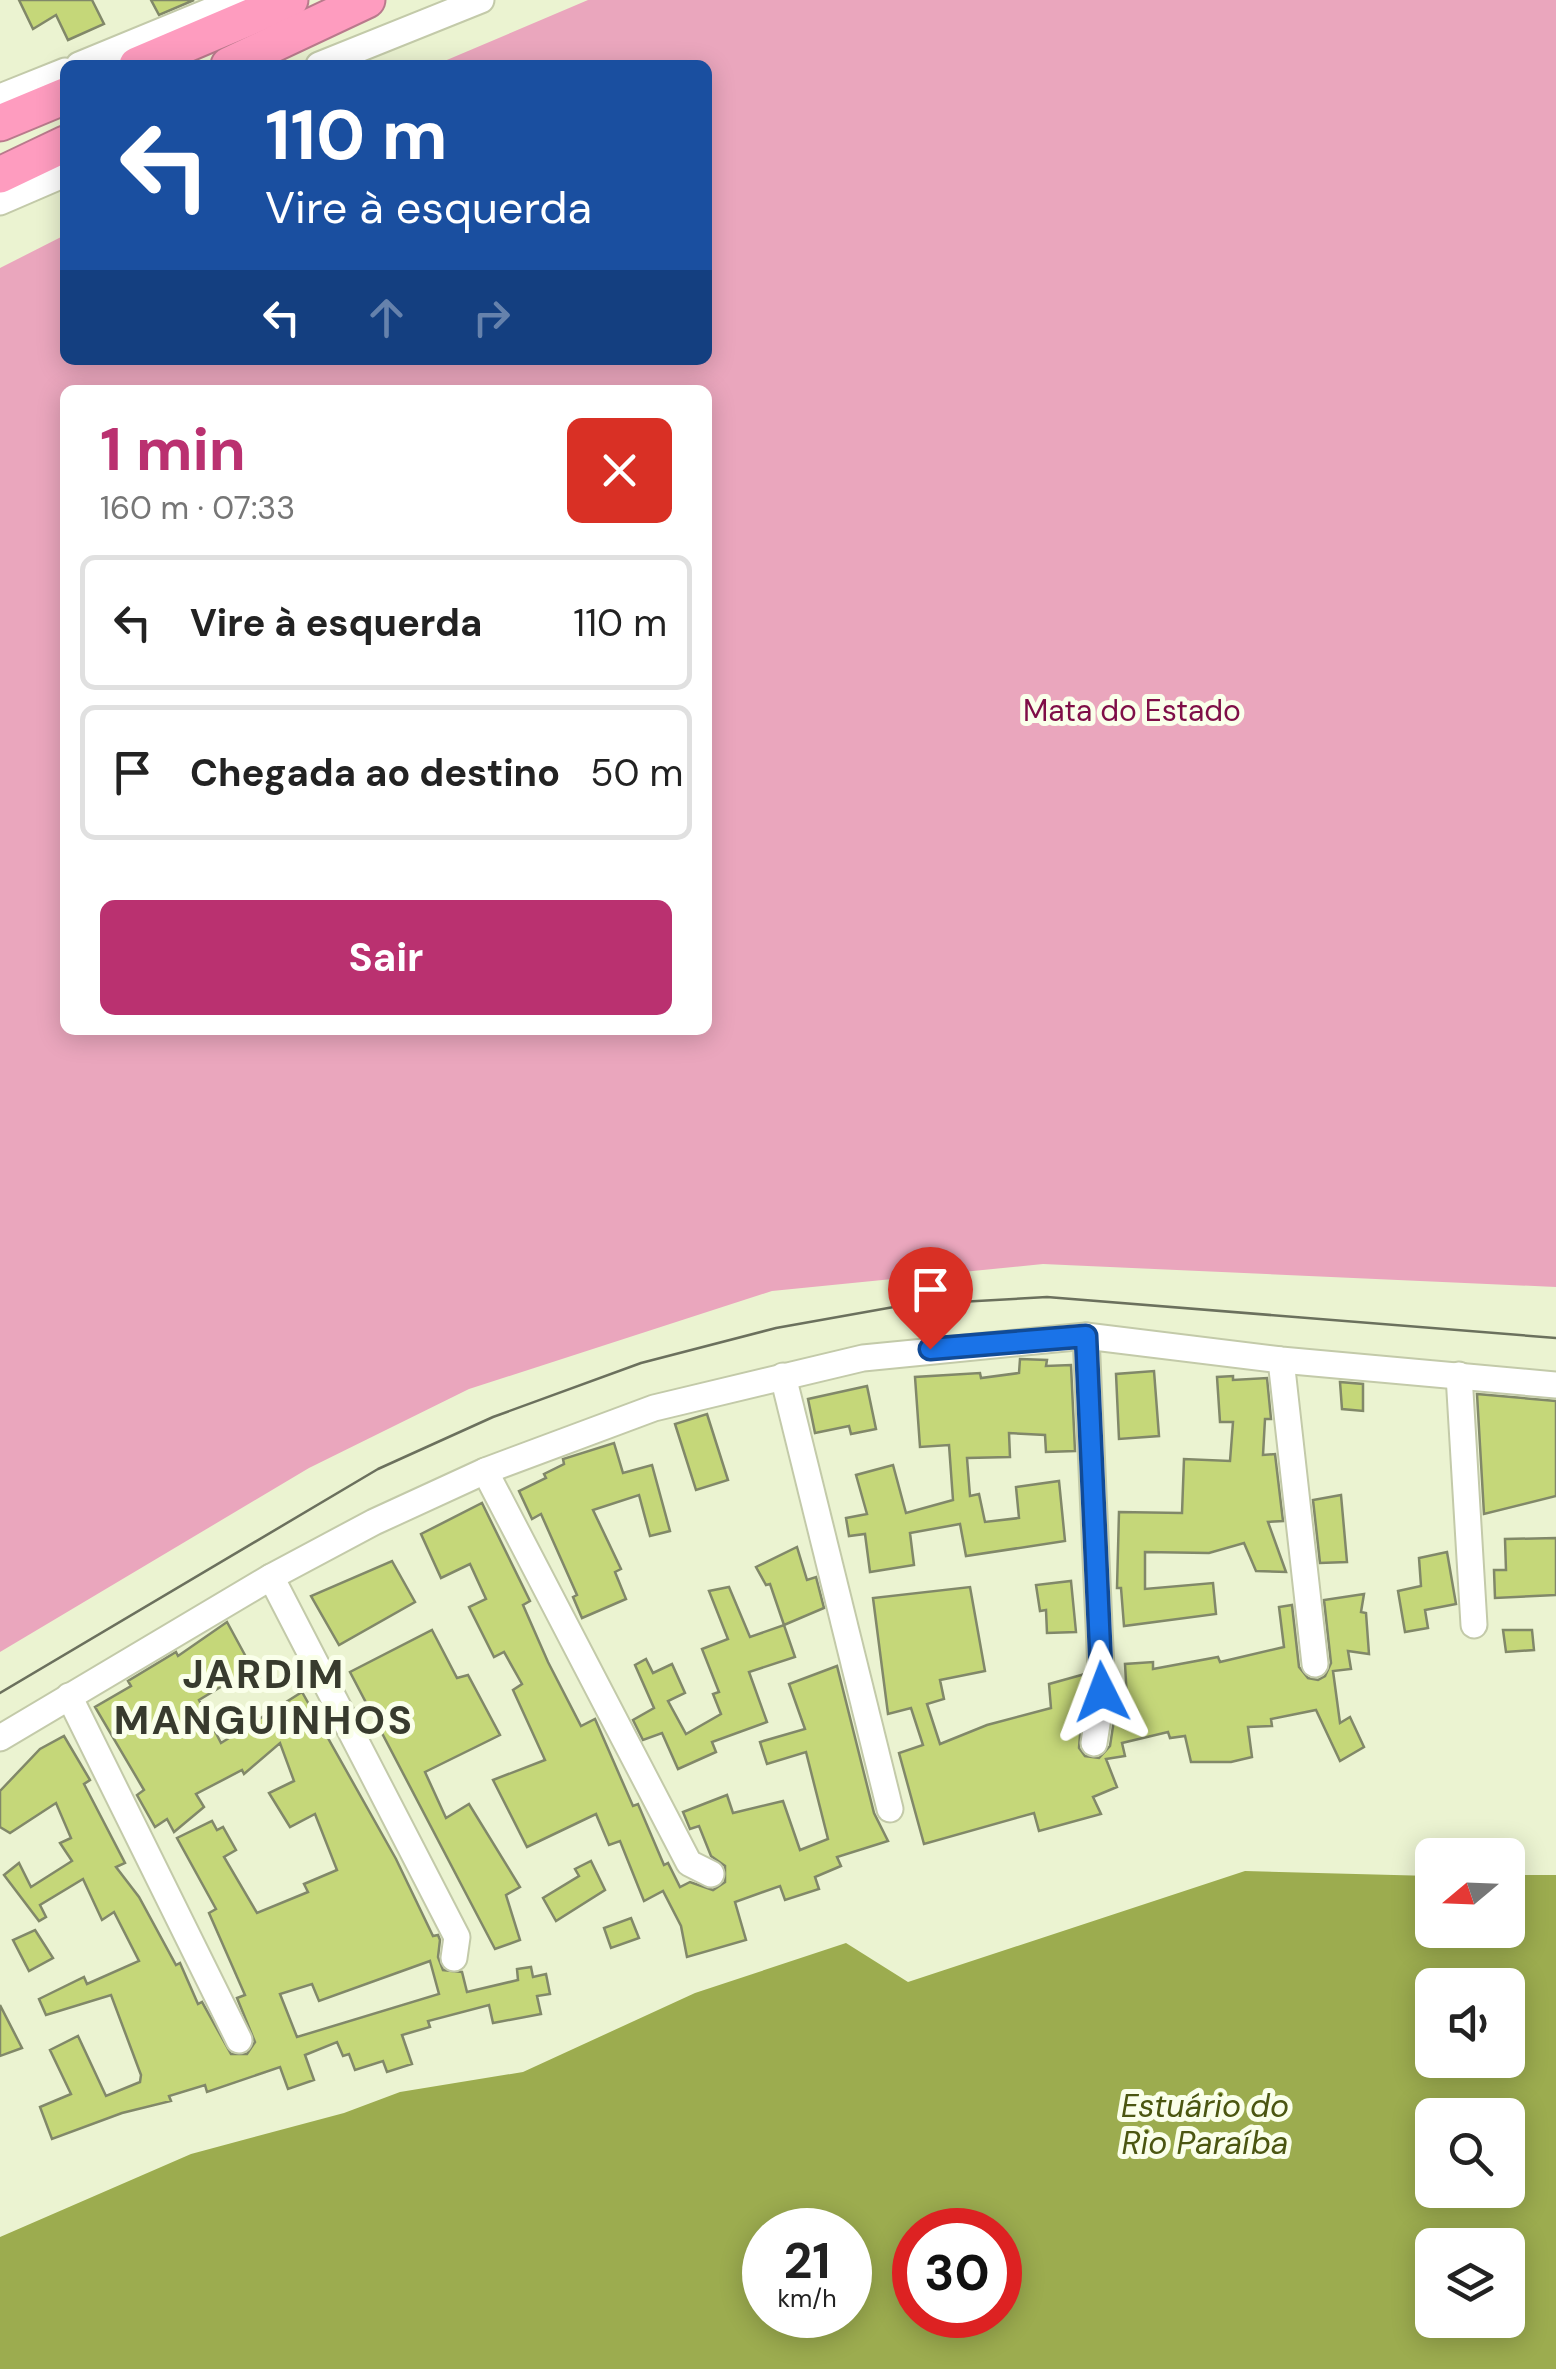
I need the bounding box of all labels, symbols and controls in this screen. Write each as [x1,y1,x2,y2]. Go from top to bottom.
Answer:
text: 110 m [265,90,448,181]
icon: left [100,100,230,230]
text: Vire à esquerda [265,178,592,237]
icon: left [254,290,309,345]
icon: ahead [359,290,414,345]
icon: right [464,290,519,345]
text: 1 min [100,410,246,489]
button: close [567,418,672,523]
text: 160 m · 07:33 [100,487,295,529]
icon: left [105,595,160,650]
text: Vire à esquerda [190,598,482,648]
text: 110 m [573,598,667,648]
park label: Mata do Estado [1023,691,1241,730]
icon: arrive [105,745,160,800]
text: Chegada ao destino [190,748,560,798]
text: 50 m [590,748,683,798]
button: Sair [100,900,672,1015]
pin [888,1247,973,1350]
icon: arrive [903,1262,958,1317]
position arrow [1050,1640,1154,1744]
district label: JARDIM MANGUINHOS [114,1648,414,1746]
north arrow [1415,1838,1525,1948]
map controls [1415,1838,1525,2338]
button: sound [1415,1968,1525,2078]
water label: Estuário do Rio Paraíba [1121,2085,1289,2164]
button: search [1415,2098,1525,2208]
speed limit sign: 30 [892,2208,1022,2338]
text: 21 [783,2228,831,2294]
button: layers [1415,2228,1525,2338]
text: km/h [777,2282,837,2315]

